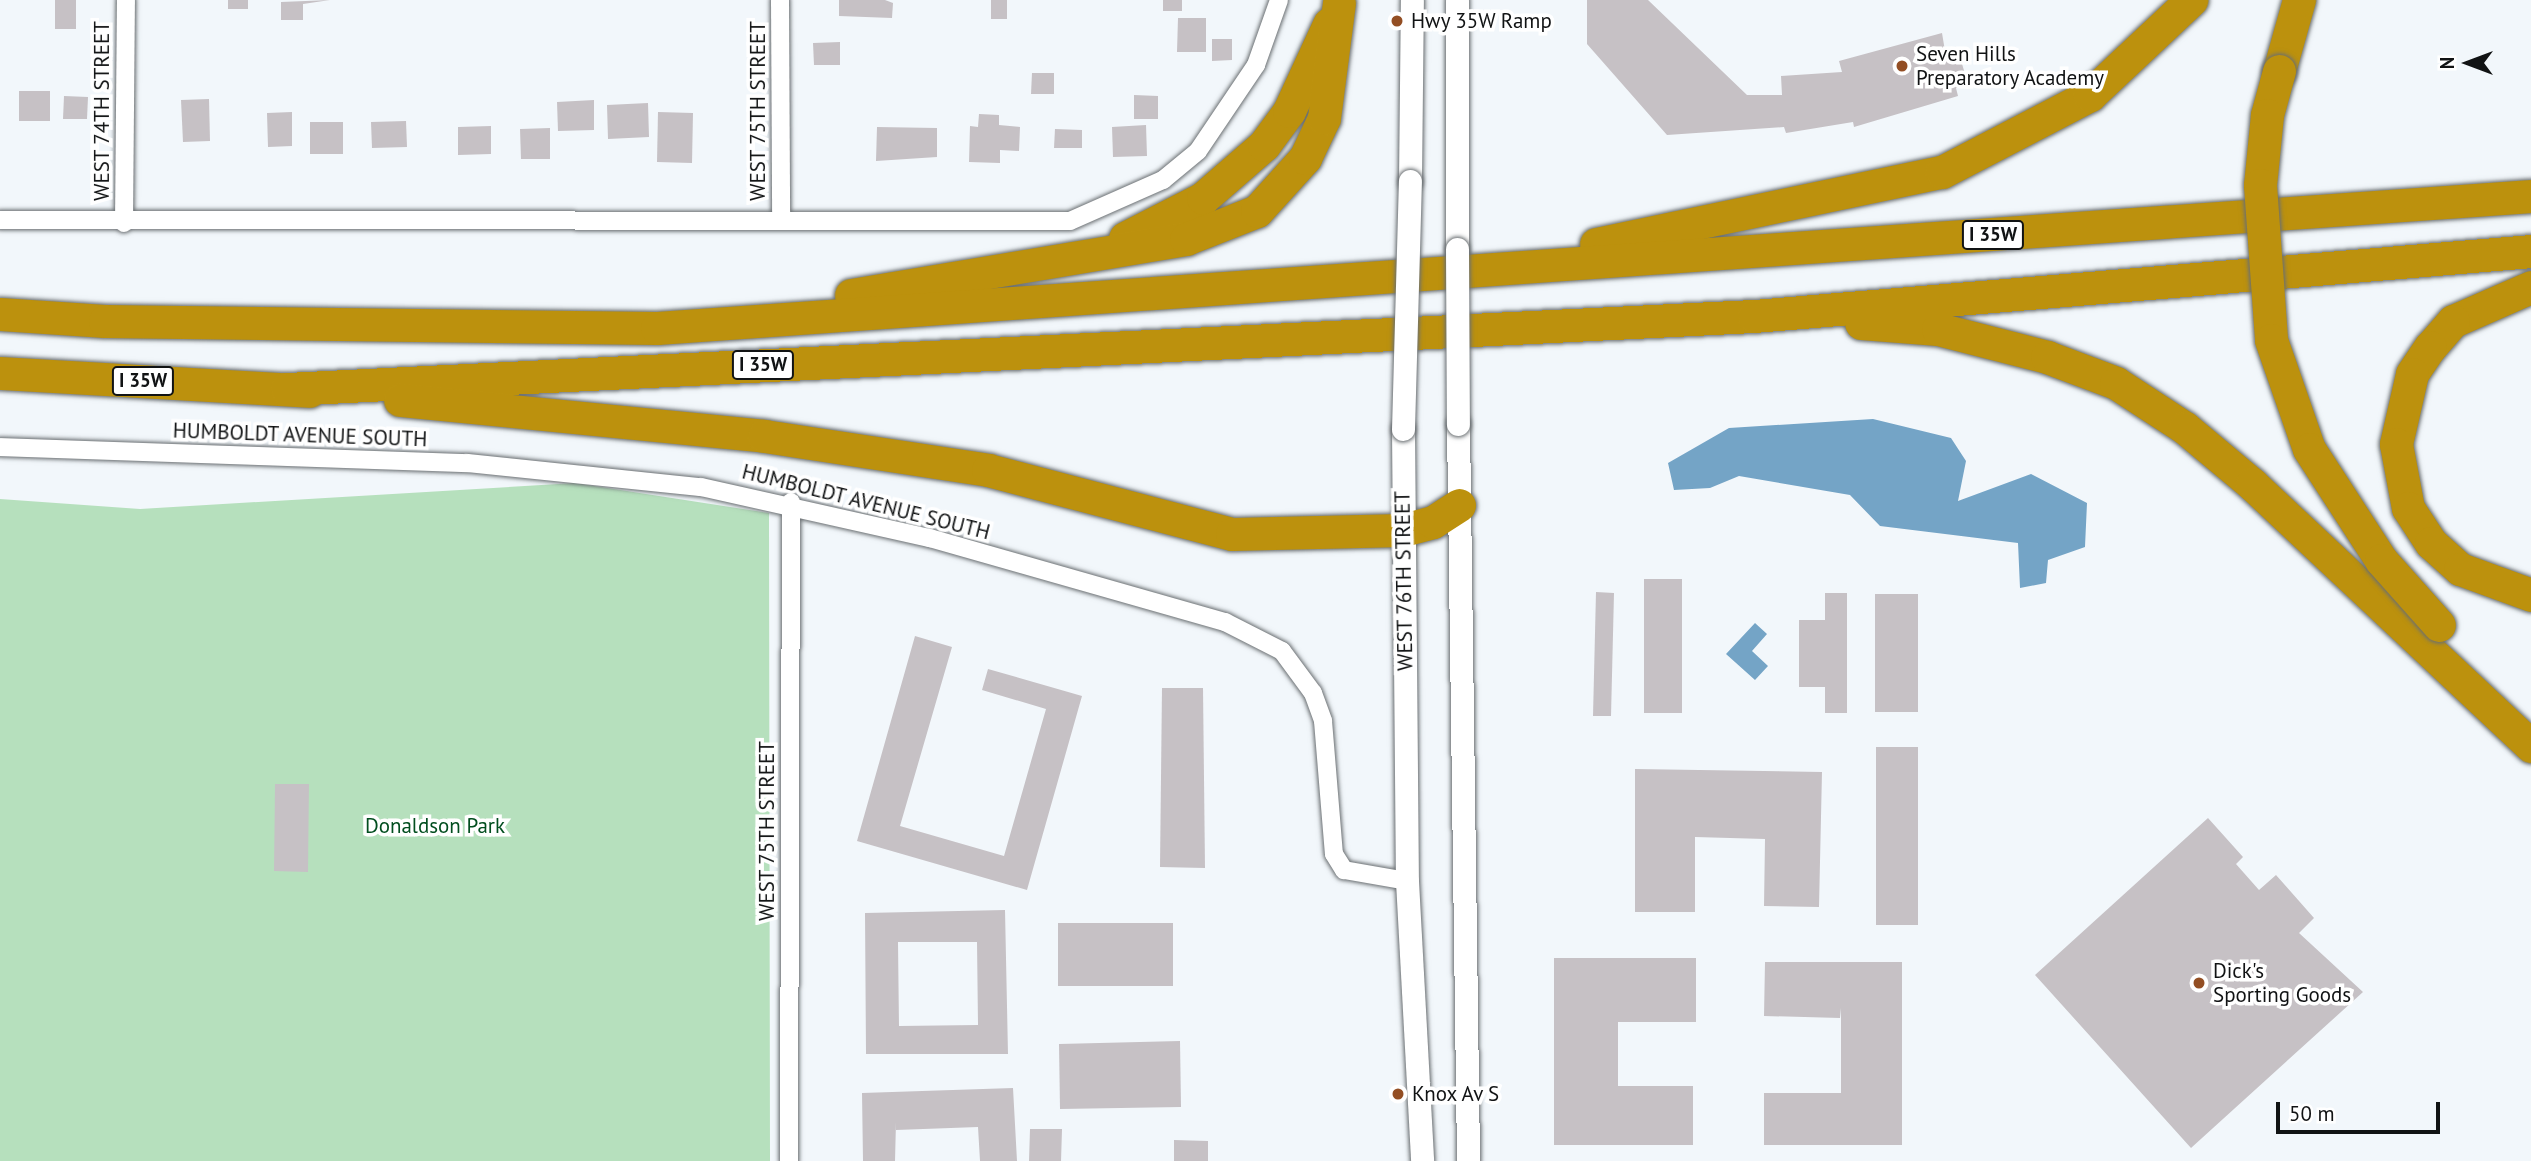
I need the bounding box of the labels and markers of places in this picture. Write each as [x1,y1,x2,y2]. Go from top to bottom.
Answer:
place label: Hwy 35W Ramp [1411,8,1553,34]
marker: Hwy 35W Ramp [1389,13,1405,29]
place label: Seven Hills Preparatory Academy [1916,41,2106,91]
marker: Seven Hills Preparatory Academy [1894,58,1910,74]
place label: Dick's Sporting Goods [2213,958,2351,1008]
marker: Dick's Sporting Goods [2191,975,2207,991]
place label: Knox Av S [1412,1081,1501,1107]
marker: Knox Av S [1390,1086,1406,1102]

